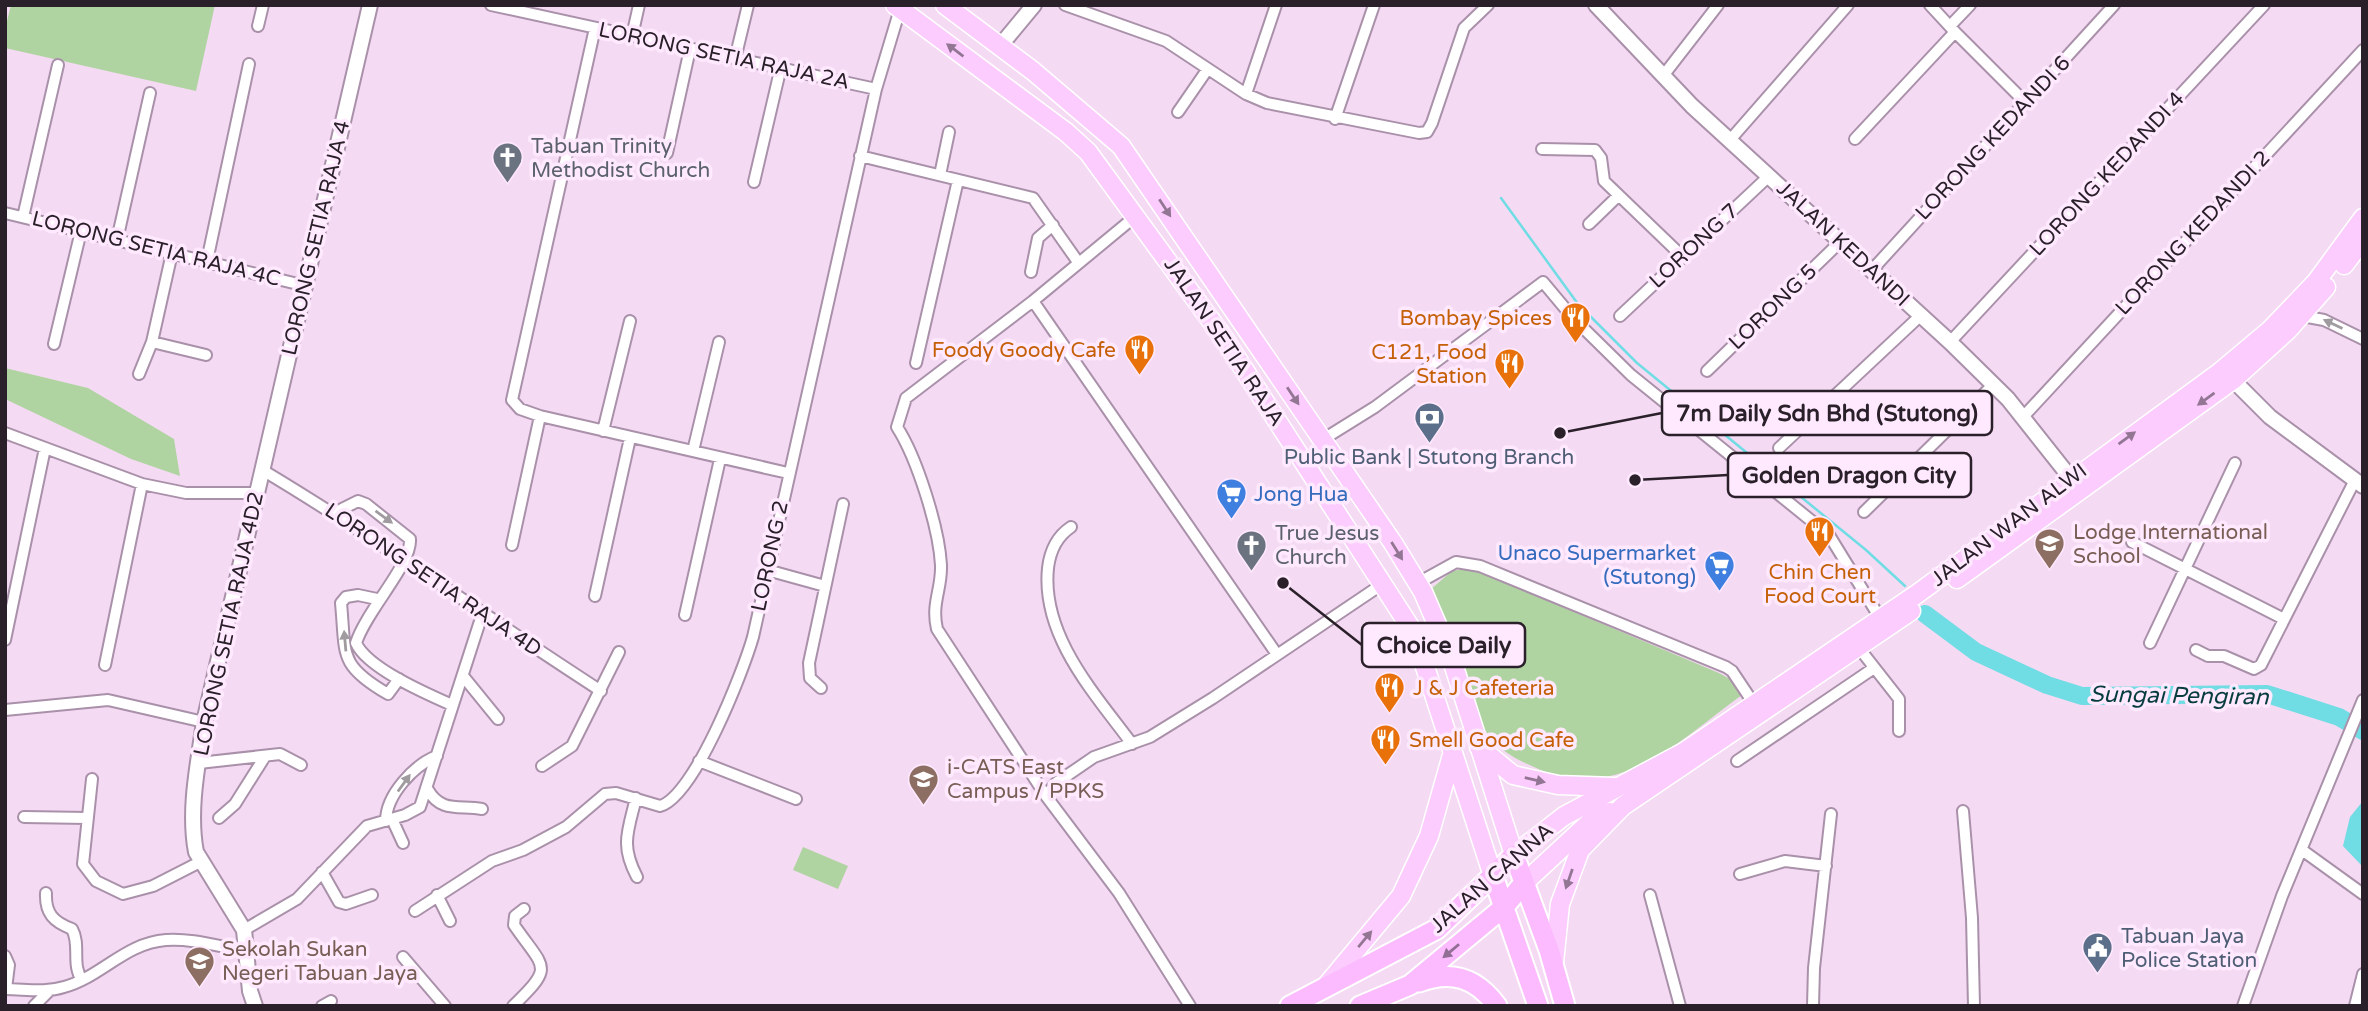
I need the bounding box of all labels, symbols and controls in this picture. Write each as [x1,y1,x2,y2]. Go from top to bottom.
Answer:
street label: LORONG SETIA RAJA 2A [596,17,852,95]
one-way arrow [946,43,964,57]
street label: LORONG KEDANDI 6 [1910,51,2076,225]
street label: LORONG KEDANDI 4 [2024,87,2190,261]
street label: LORONG SETIA RAJA 4 [277,118,355,358]
place label: Tabuan Trinity Methodist Church [531,134,710,183]
church icon: Tabuan Trinity Methodist Church [491,141,525,185]
street label: LORONG KEDANDI 2 [2110,146,2276,320]
street label: JALAN KEDANDI [1771,176,1915,312]
one-way arrow [1158,198,1171,217]
street label: LORONG 7 [1644,198,1744,294]
street label: LORONG SETIA RAJA 4C [29,206,283,292]
street label: JALAN SETIA RAJA [1158,253,1290,431]
street label: LORONG 5 [1724,259,1822,355]
restaurant icon: Bombay Spices [1558,301,1592,345]
place label: Bombay Spices [1400,306,1552,331]
one-way arrow [2323,319,2344,330]
restaurant icon: Foody Goody Cafe [1122,333,1156,377]
place label: Foody Goody Cafe [932,338,1116,363]
place label: C121, Food Station [1371,340,1487,389]
restaurant icon: C121, Food Station [1493,347,1527,391]
one-way arrow [1286,386,1299,406]
callout: 7m Daily Sdn Bhd (Stutong) [1662,391,1992,435]
one-way arrow [2197,392,2215,406]
bank icon: Public Bank | Stutong Branch [1412,400,1446,444]
text: 7m Daily Sdn Bhd (Stutong) [1676,400,1978,428]
one-way arrow [2118,431,2136,445]
place label: Public Bank | Stutong Branch [1284,445,1574,470]
callout: Golden Dragon City [1728,453,1971,497]
street label: JALAN WAN ALWI [1926,458,2092,592]
text: Golden Dragon City [1742,462,1957,490]
supermarket icon: Jong Hua [1214,477,1248,521]
place label: Jong Hua [1254,482,1348,507]
street label: LORONG SETIA RAJA 4D2 [189,490,269,758]
street label: LORONG SETIA RAJA 4D [320,498,546,662]
street label: LORONG 2 [746,498,794,614]
one-way arrow [375,510,393,524]
restaurant icon: Chin Chen Food Court [1803,515,1837,559]
place label: Lodge International School [2073,520,2268,569]
place label: True Jesus Church [1275,521,1379,570]
school or university icon: Lodge International School [2033,527,2067,571]
church icon: True Jesus Church [1235,528,1269,572]
one-way arrow [1391,541,1404,560]
place label: Unaco Supermarket (Stutong) [1498,541,1696,590]
supermarket icon: Unaco Supermarket (Stutong) [1702,548,1736,592]
place label: Chin Chen Food Court [1764,560,1876,609]
callout: Choice Daily [1362,623,1525,667]
one-way arrow [339,630,350,652]
text: Choice Daily [1377,632,1512,660]
restaurant icon: J & J Cafeteria [1373,671,1407,715]
place label: J & J Cafeteria [1413,676,1555,701]
water label: Sungai Pengiran [2089,680,2270,712]
restaurant icon: Smell Good Cafe [1369,723,1403,767]
place label: Smell Good Cafe [1409,728,1575,753]
place label: i-CATS East Campus / PPKS [947,755,1104,804]
school or university icon: i-CATS East Campus / PPKS [907,762,941,806]
one-way arrow [397,774,411,792]
one-way arrow [1524,775,1546,786]
street label: JALAN CANNA [1425,818,1559,938]
one-way arrow [1563,869,1574,890]
place label: Tabuan Jaya Police Station [2121,924,2257,973]
one-way arrow [1357,930,1372,947]
public building icon: Tabuan Jaya Police Station [2081,931,2115,975]
place label: Sekolah Sukan Negeri Tabuan Jaya [222,937,418,986]
one-way arrow [1442,943,1460,959]
school or university icon: Sekolah Sukan Negeri Tabuan Jaya [182,944,216,988]

